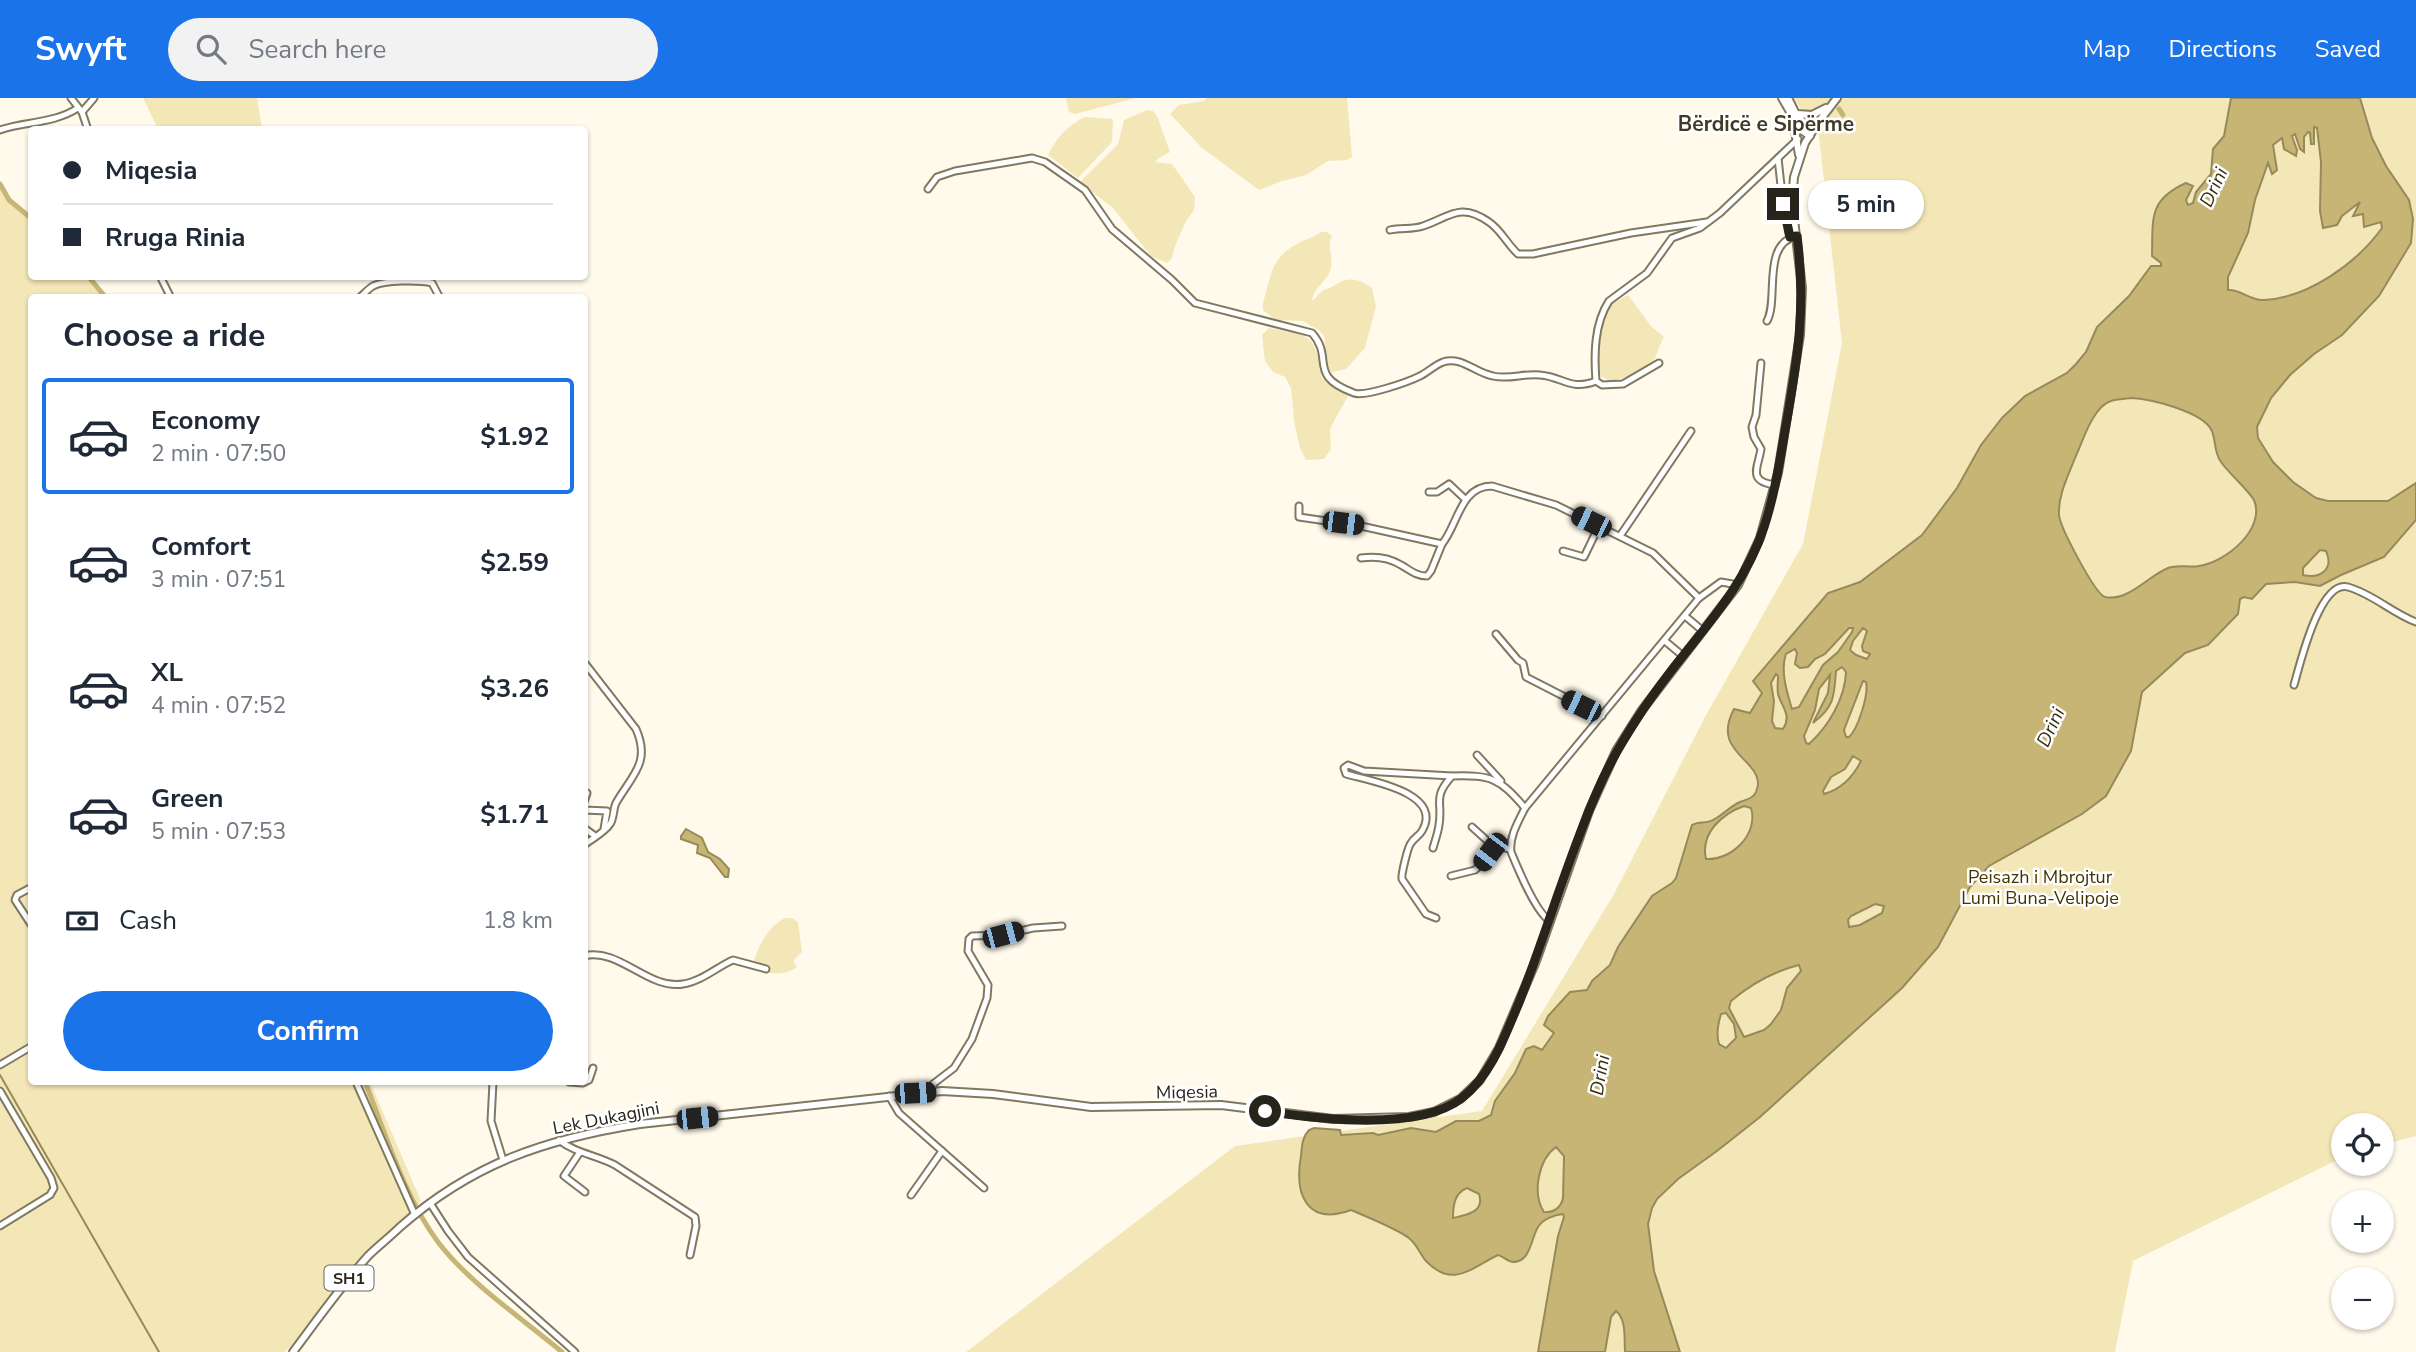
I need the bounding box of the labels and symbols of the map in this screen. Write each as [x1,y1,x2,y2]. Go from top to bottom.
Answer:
district label: Bërdicë e Sipërme [1678,110,1854,138]
water label: Drini [2194,163,2234,211]
callout: 5 min [1808,180,1923,228]
route end [1767,188,1799,220]
car [1568,503,1615,541]
car [1321,510,1366,536]
car [1558,687,1605,725]
water label: Drini [2031,703,2071,751]
car [1469,829,1512,875]
park label: Peisazh i Mbrojtur Lumi Buna-Velipoje [1961,865,2119,910]
car [980,919,1027,951]
water label: Drini [1584,1052,1616,1097]
street label: Miqesia [1156,1079,1218,1105]
car [894,1081,937,1105]
route start [1249,1095,1281,1127]
street label: Lek Dukagjini [551,1096,661,1140]
car [676,1105,719,1131]
road number: SH1 [324,1266,374,1290]

